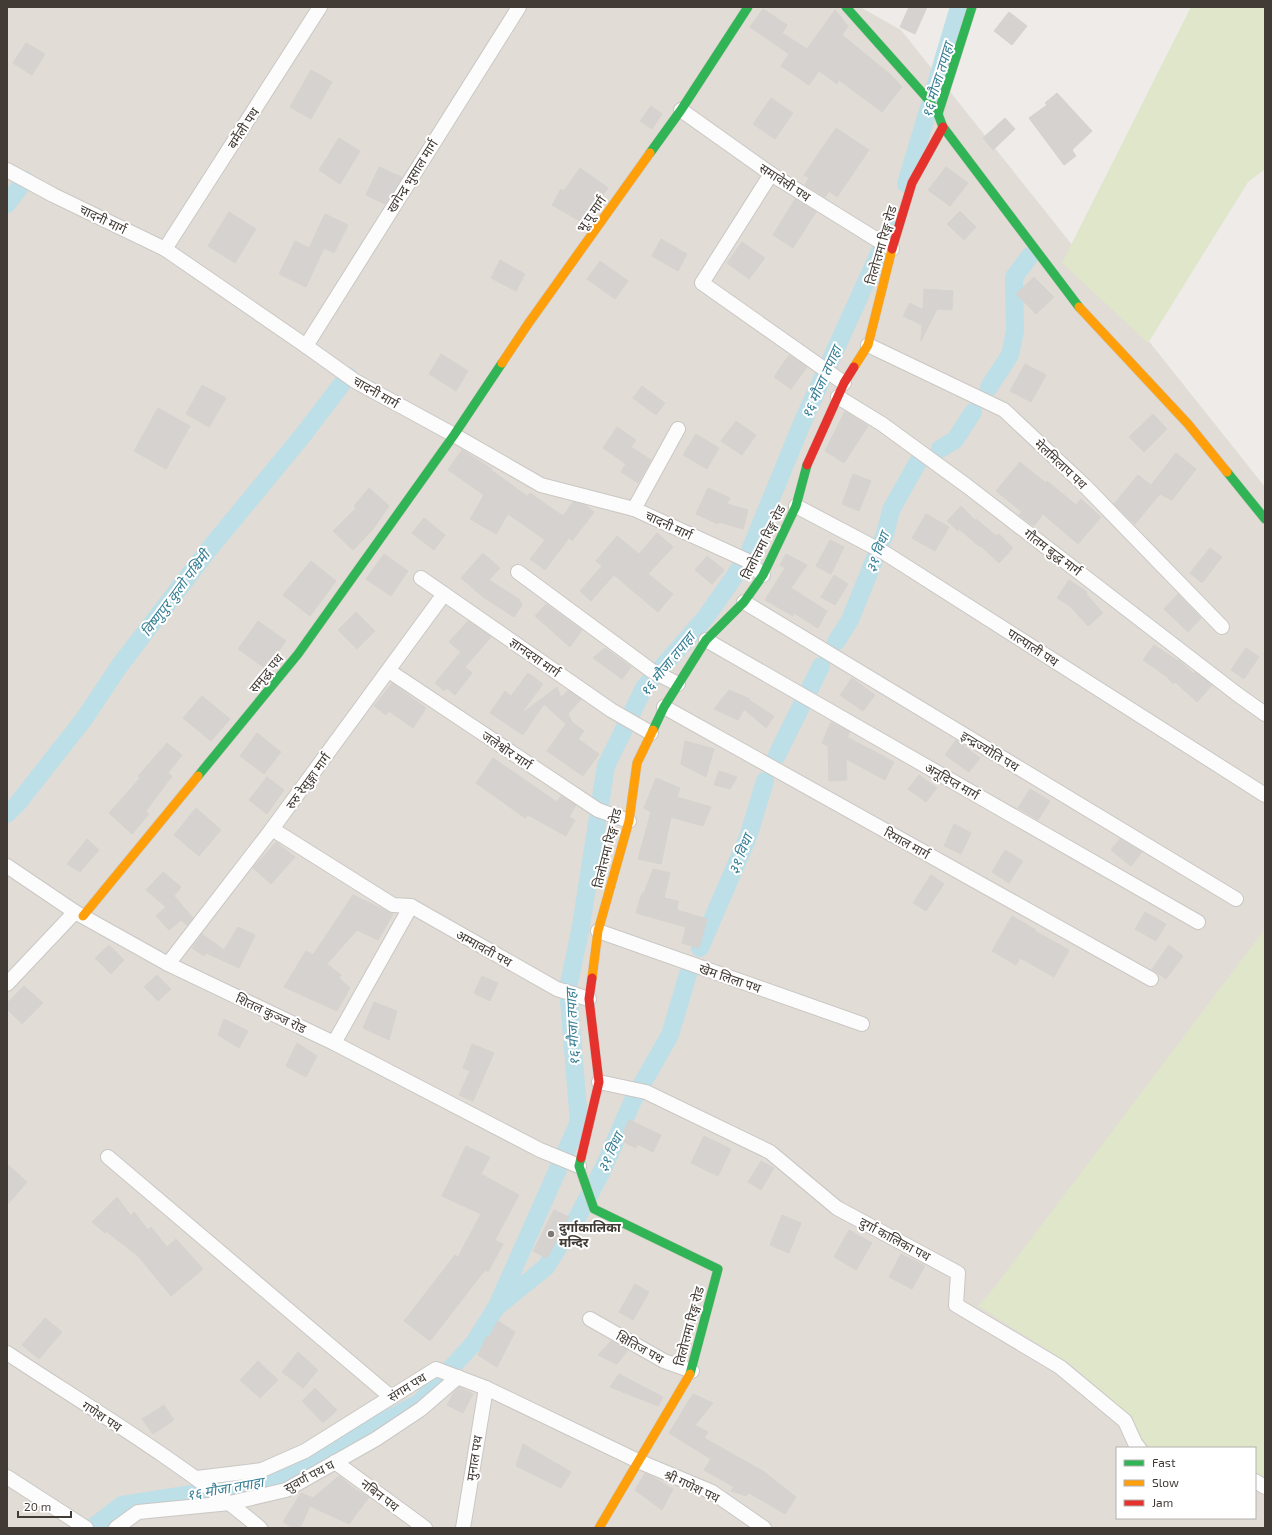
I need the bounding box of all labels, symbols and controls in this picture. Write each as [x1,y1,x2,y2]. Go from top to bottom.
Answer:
water label: १६ मौजा तपाहा [918,37,957,120]
street label: बर्मेली पथ [224,104,263,152]
street label: खगेन्द्र भुसाल मार्ग [383,136,442,216]
street label: समावेसी पथ [756,160,814,205]
street label: भू.पू मार्ग [573,192,611,236]
street label: चादनी मार्ग [77,201,130,238]
street label: तिलोत्तमा रिङ्ग रोड [862,203,900,286]
water label: १६ मौजा तपाहा [797,340,846,421]
street label: चादनी मार्ग [350,372,403,412]
street label: मेलमिलाप पथ [1031,436,1091,493]
street label: तिलोत्तमा रिङ्ग रोड [737,501,789,582]
street label: चादनी मार्ग [643,507,696,543]
street label: गौतम बुद्ध मार्ग [1020,525,1086,580]
water label: ३१ विधा [862,527,894,574]
water label: विष्णुपुर कुलो पश्चिमी [137,544,216,640]
street label: पाल्पाली पथ [1004,625,1062,670]
water label: १६ मौजा तपाहा [636,626,700,699]
street label: ज्ञानदया मार्ग [507,634,564,681]
street label: समृद्ध पथ [245,650,287,696]
street label: जलेश्वोर मार्ग [479,727,536,773]
street label: इन्द्रज्योति पथ [958,727,1023,775]
street label: रुरु रेसुङ्गा मार्ग [282,749,335,813]
street label: अनूदिप्त मार्ग [921,759,983,804]
street label: तिलोत्तमा रिङ्ग रोड [589,806,625,889]
street label: रिमाल मार्ग [881,824,934,863]
water label: ३१ विधा [724,829,757,876]
street label: अम्मावती पथ [453,926,515,970]
street label: खेम लिला पथ [697,960,764,996]
water label: १६ मौजा तपाहा [561,985,583,1066]
street label: शितल कुञ्ज रोड [233,990,310,1038]
water label: ३१ विधा [594,1127,628,1174]
street label: दुर्गा कालिका पथ [856,1214,934,1266]
place label: दुर्गाकालिका मन्दिर [559,1219,622,1250]
marker: दुर्गाकालिका मन्दिर [546,1229,556,1239]
street label: तिलोत्तमा रिङ्ग रोड [671,1284,708,1367]
street label: क्षितिज पथ [614,1327,667,1367]
street label: संगम पथ [385,1369,430,1405]
street label: गणेश पथ [79,1397,125,1435]
street label: मुनाल पथ [463,1433,487,1482]
legend [1116,1447,1256,1519]
text: Fast [1152,1455,1176,1469]
street label: सुवर्ण पथ घ [281,1456,338,1497]
street label: श्री गणेश पथ [662,1466,723,1506]
water label: १६ मौजा तपाहा [185,1472,268,1503]
street label: नबिन पथ [358,1475,403,1515]
text: Slow [1152,1475,1179,1489]
scale bar [18,1493,71,1519]
text: Jam [1152,1495,1173,1509]
text: 20 m [24,1499,51,1513]

